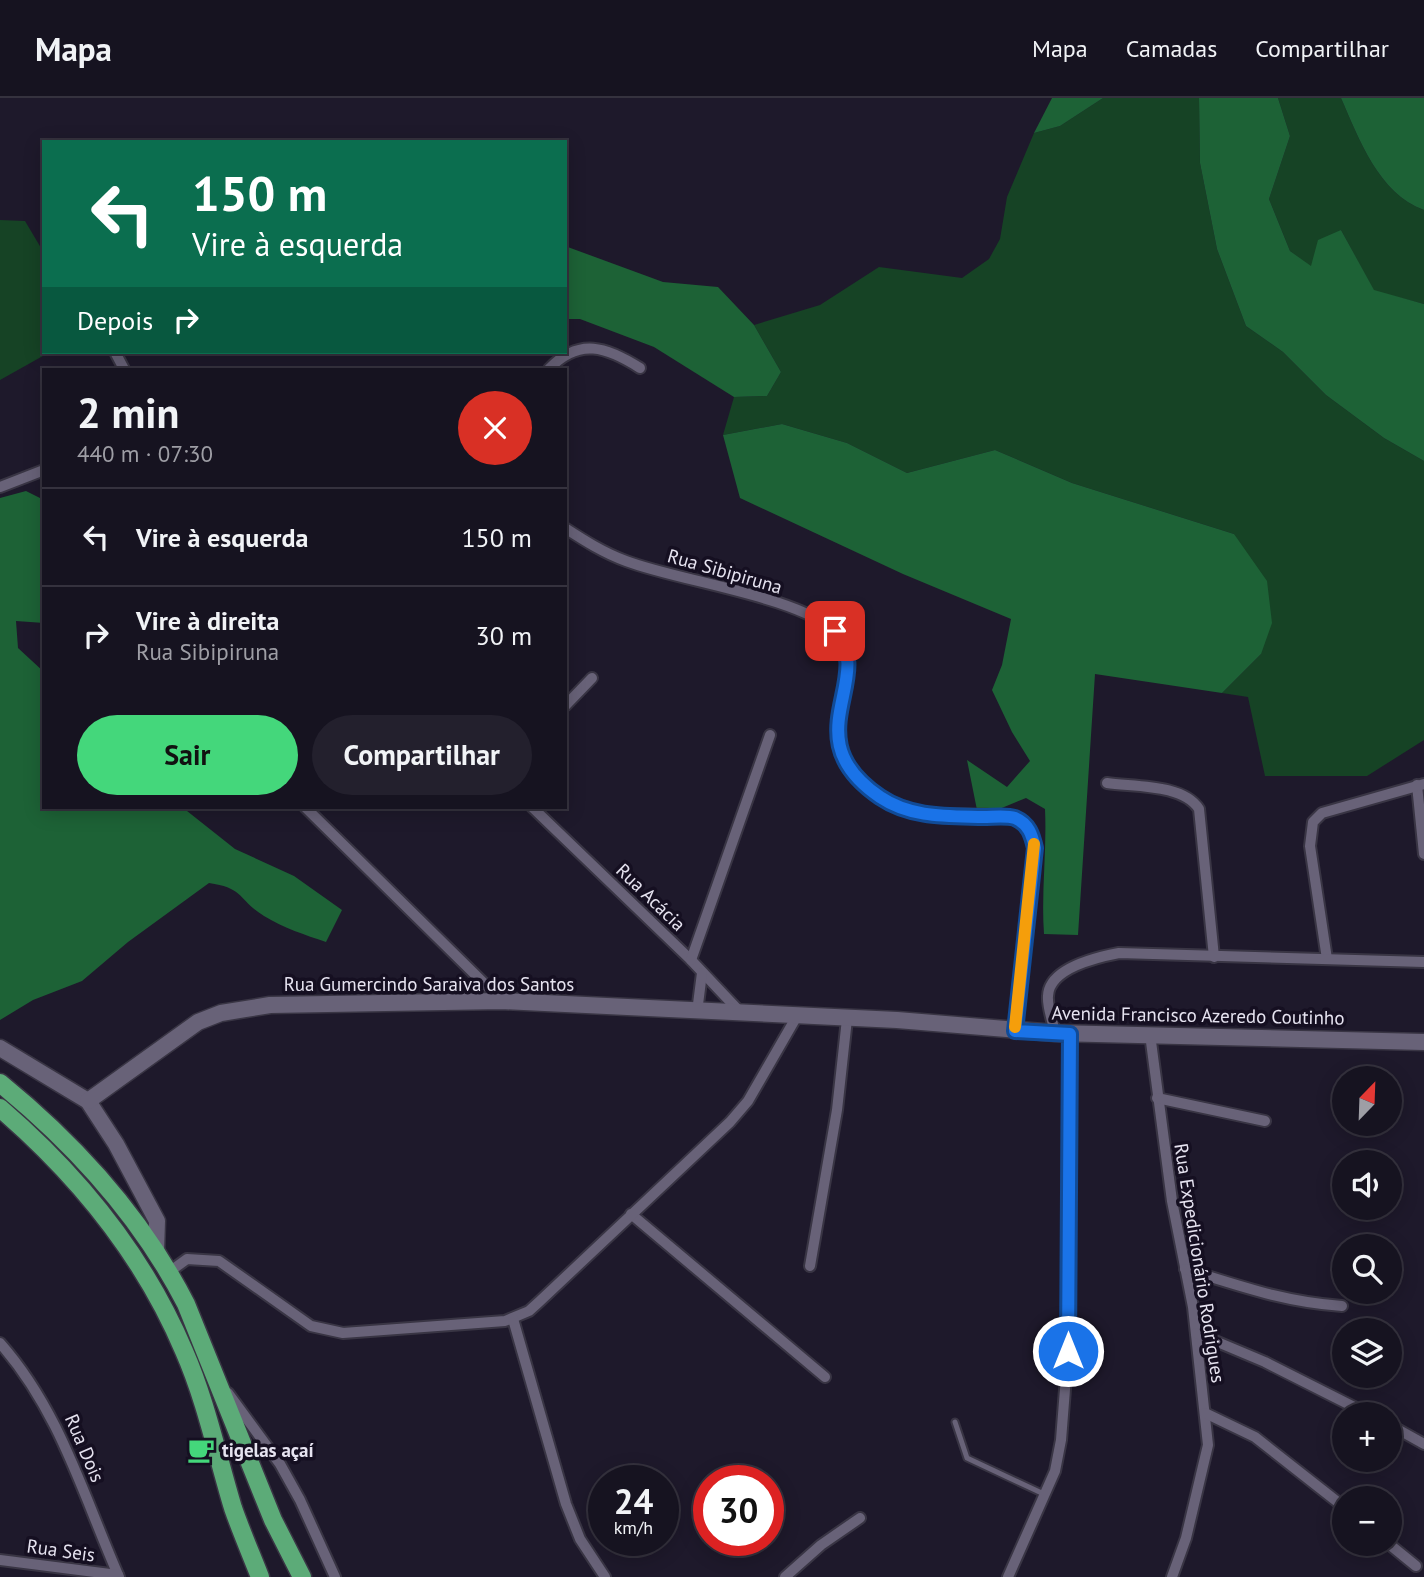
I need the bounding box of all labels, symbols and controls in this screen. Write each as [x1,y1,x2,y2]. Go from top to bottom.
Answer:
text: Mapa [35,27,112,70]
text: Mapa [1032,33,1088,64]
text: Camadas [1126,33,1217,64]
text: Compartilhar [1255,33,1389,64]
text: 150 m [192,161,327,225]
icon: left [77,168,168,259]
text: Vire à esquerda [192,223,403,265]
icon: right [167,301,205,339]
text: Depois [77,304,153,337]
text: 2 min [77,385,179,440]
button: close [458,391,532,465]
text: 440 m · 07:30 [77,439,213,468]
icon: left [77,518,115,556]
text: Vire à esquerda [136,521,308,554]
text: 150 m [461,521,532,554]
street label: Rua Sibipiruna [665,543,785,599]
pin [805,601,865,661]
text: Vire à direita [136,604,279,637]
icon: arrive [816,612,854,650]
icon: right [77,616,115,654]
text: 30 m [476,619,532,652]
text: Rua Sibipiruna [136,637,279,666]
button: Sair [77,715,298,795]
button: Compartilhar [312,715,532,795]
street label: Rua Acácia [611,858,691,936]
street label: Rua Gumercindo Saraiva dos Santos [284,972,574,996]
street label: Avenida Francisco Azeredo Coutinho [1051,1000,1345,1030]
north arrow [1332,1066,1402,1136]
map controls [1332,1066,1402,1556]
street label: Rua Expedicionário Rodrigues [1169,1142,1231,1384]
button: sound [1332,1150,1402,1220]
button: search [1332,1234,1402,1304]
position arrow [1031,1314,1105,1388]
button: layers [1332,1318,1402,1388]
button: + [1332,1402,1402,1472]
street label: Rua Dois [60,1410,110,1486]
cafe icon: tigelas açaí [186,1435,216,1465]
place label: tigelas açaí [222,1438,314,1462]
speed limit sign: 30 [693,1465,784,1556]
text: 24 [614,1478,653,1524]
button: − [1332,1486,1402,1556]
text: km/h [614,1516,653,1539]
street label: Rua Seis [25,1533,97,1567]

